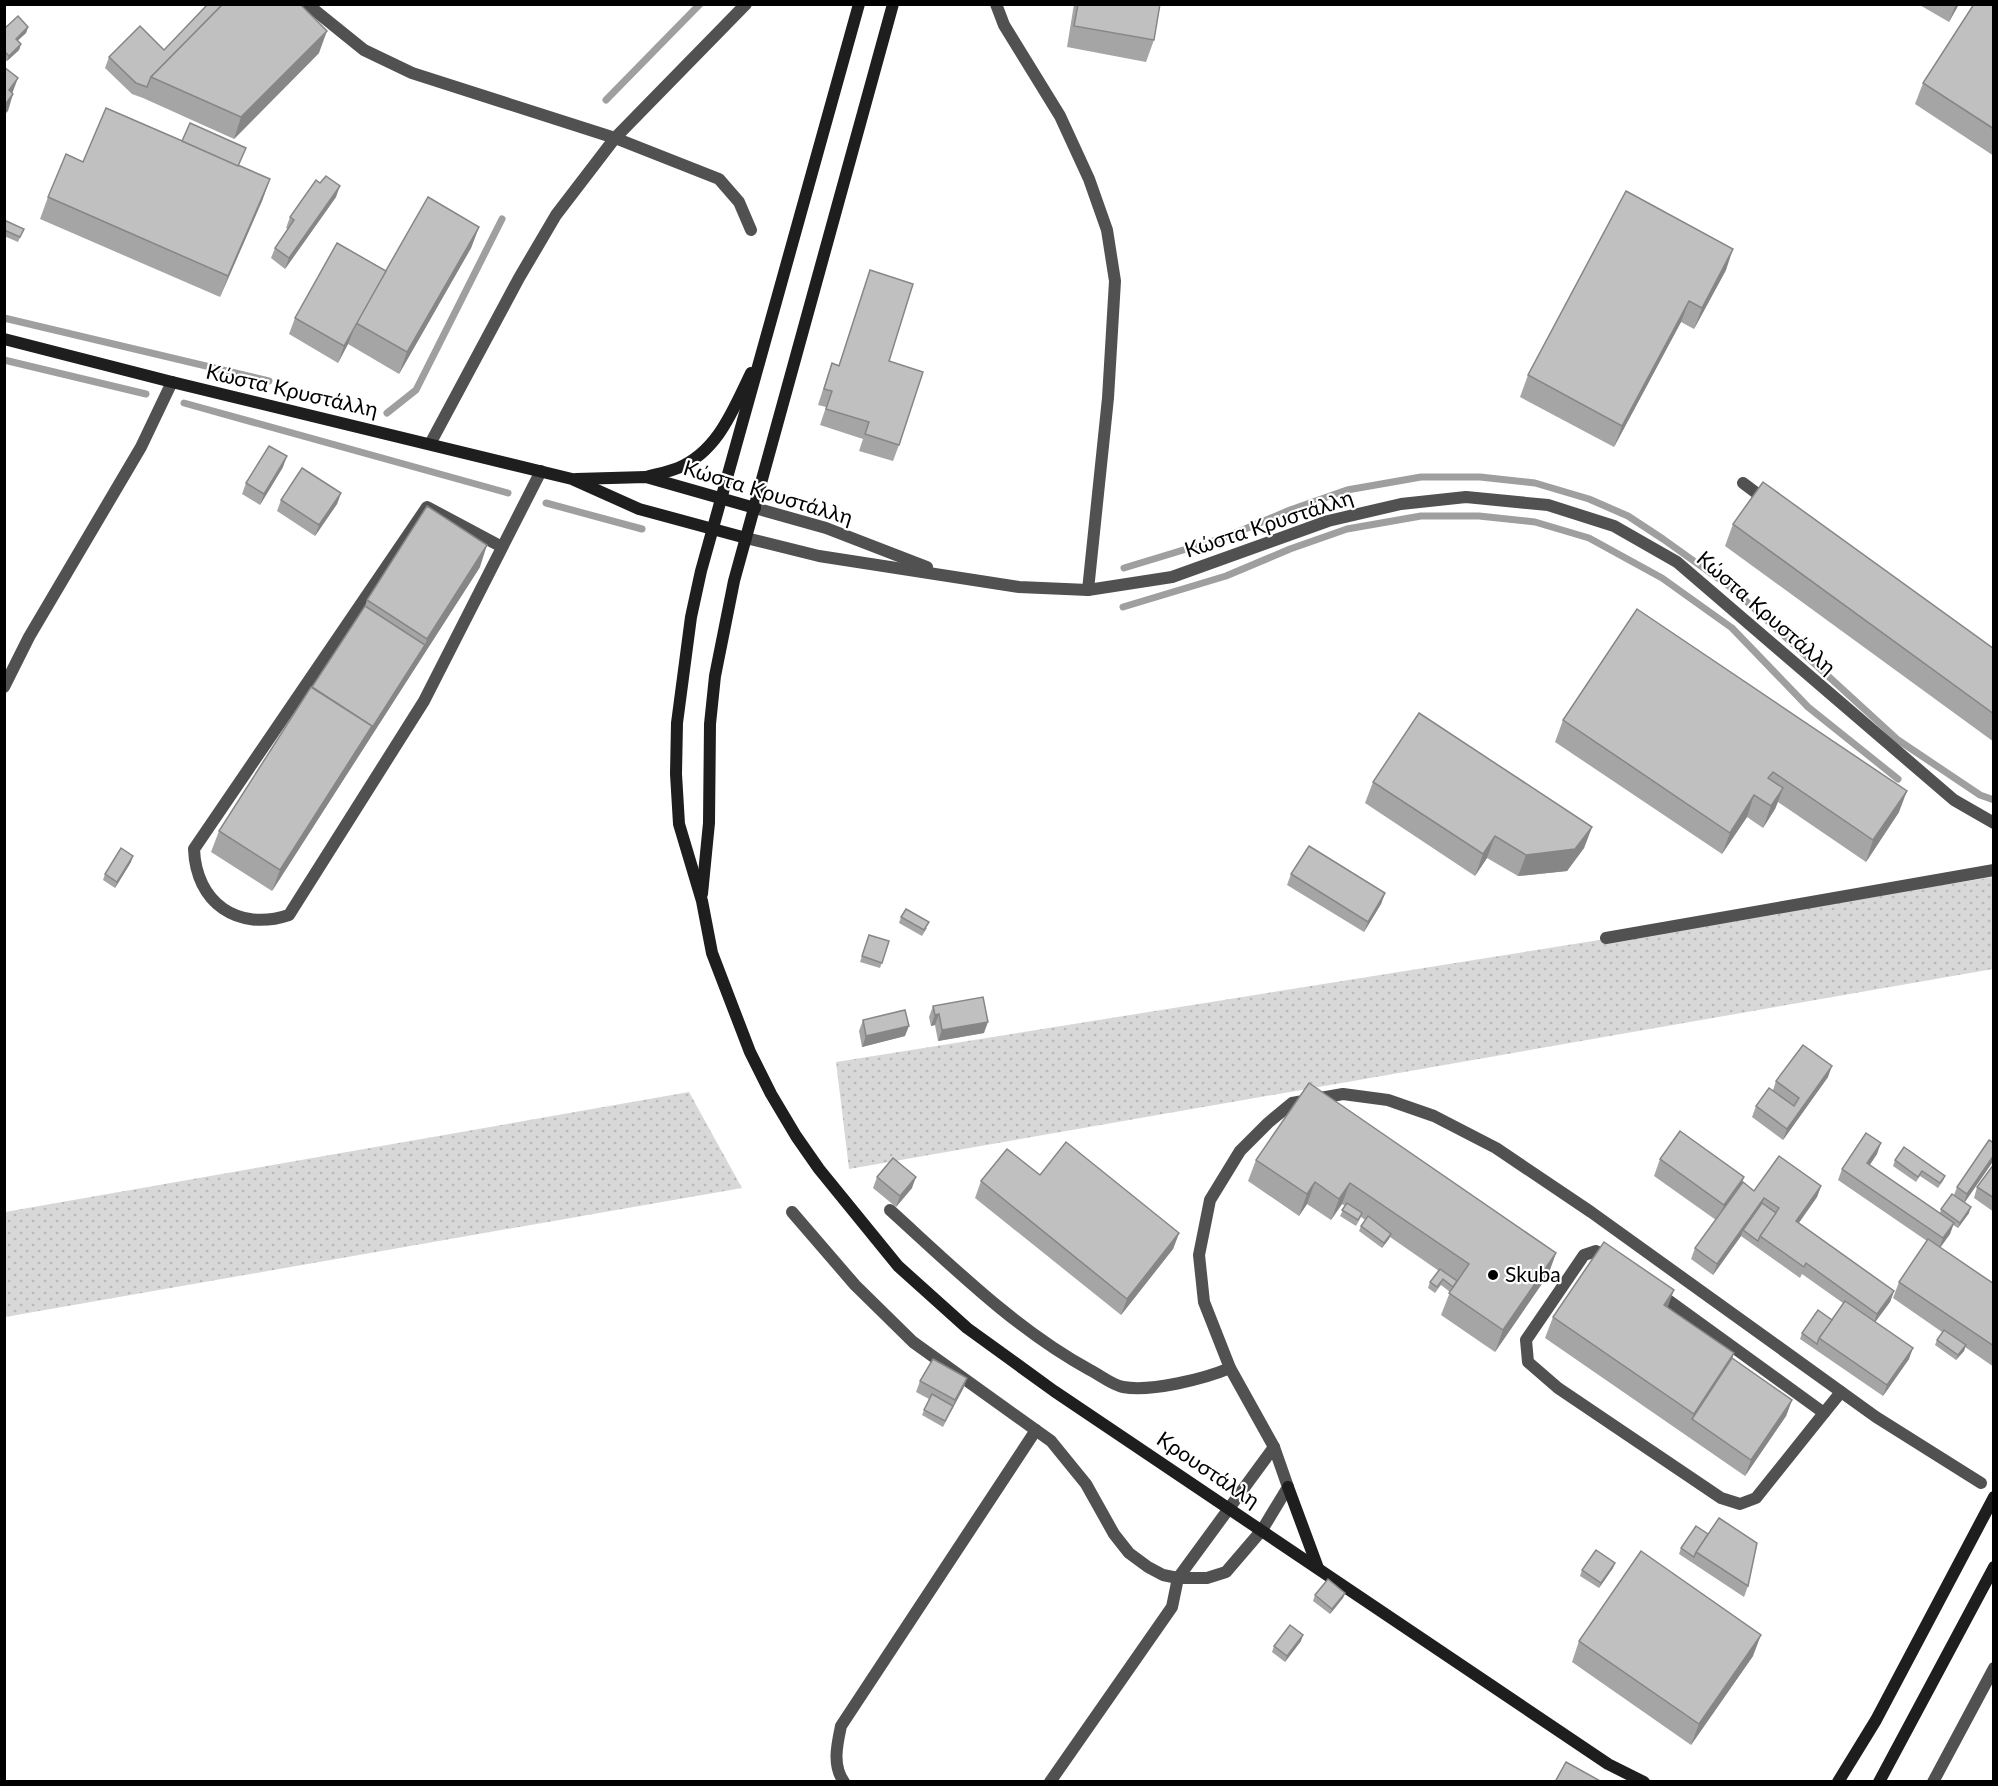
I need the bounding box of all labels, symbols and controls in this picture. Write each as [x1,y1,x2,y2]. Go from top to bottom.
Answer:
street label: Κώστα Κρυστάλλη [204,358,381,421]
street label: Κώστα Κρυστάλλη [681,454,856,529]
street label: Κώστα Κρυστάλλη [1181,484,1356,562]
street label: Κώστα Κρυστάλλη [1692,545,1841,679]
place label: Skuba [1505,1261,1561,1286]
marker: Skuba [1486,1268,1500,1282]
street label: Κρουστάλλη [1153,1425,1265,1512]

